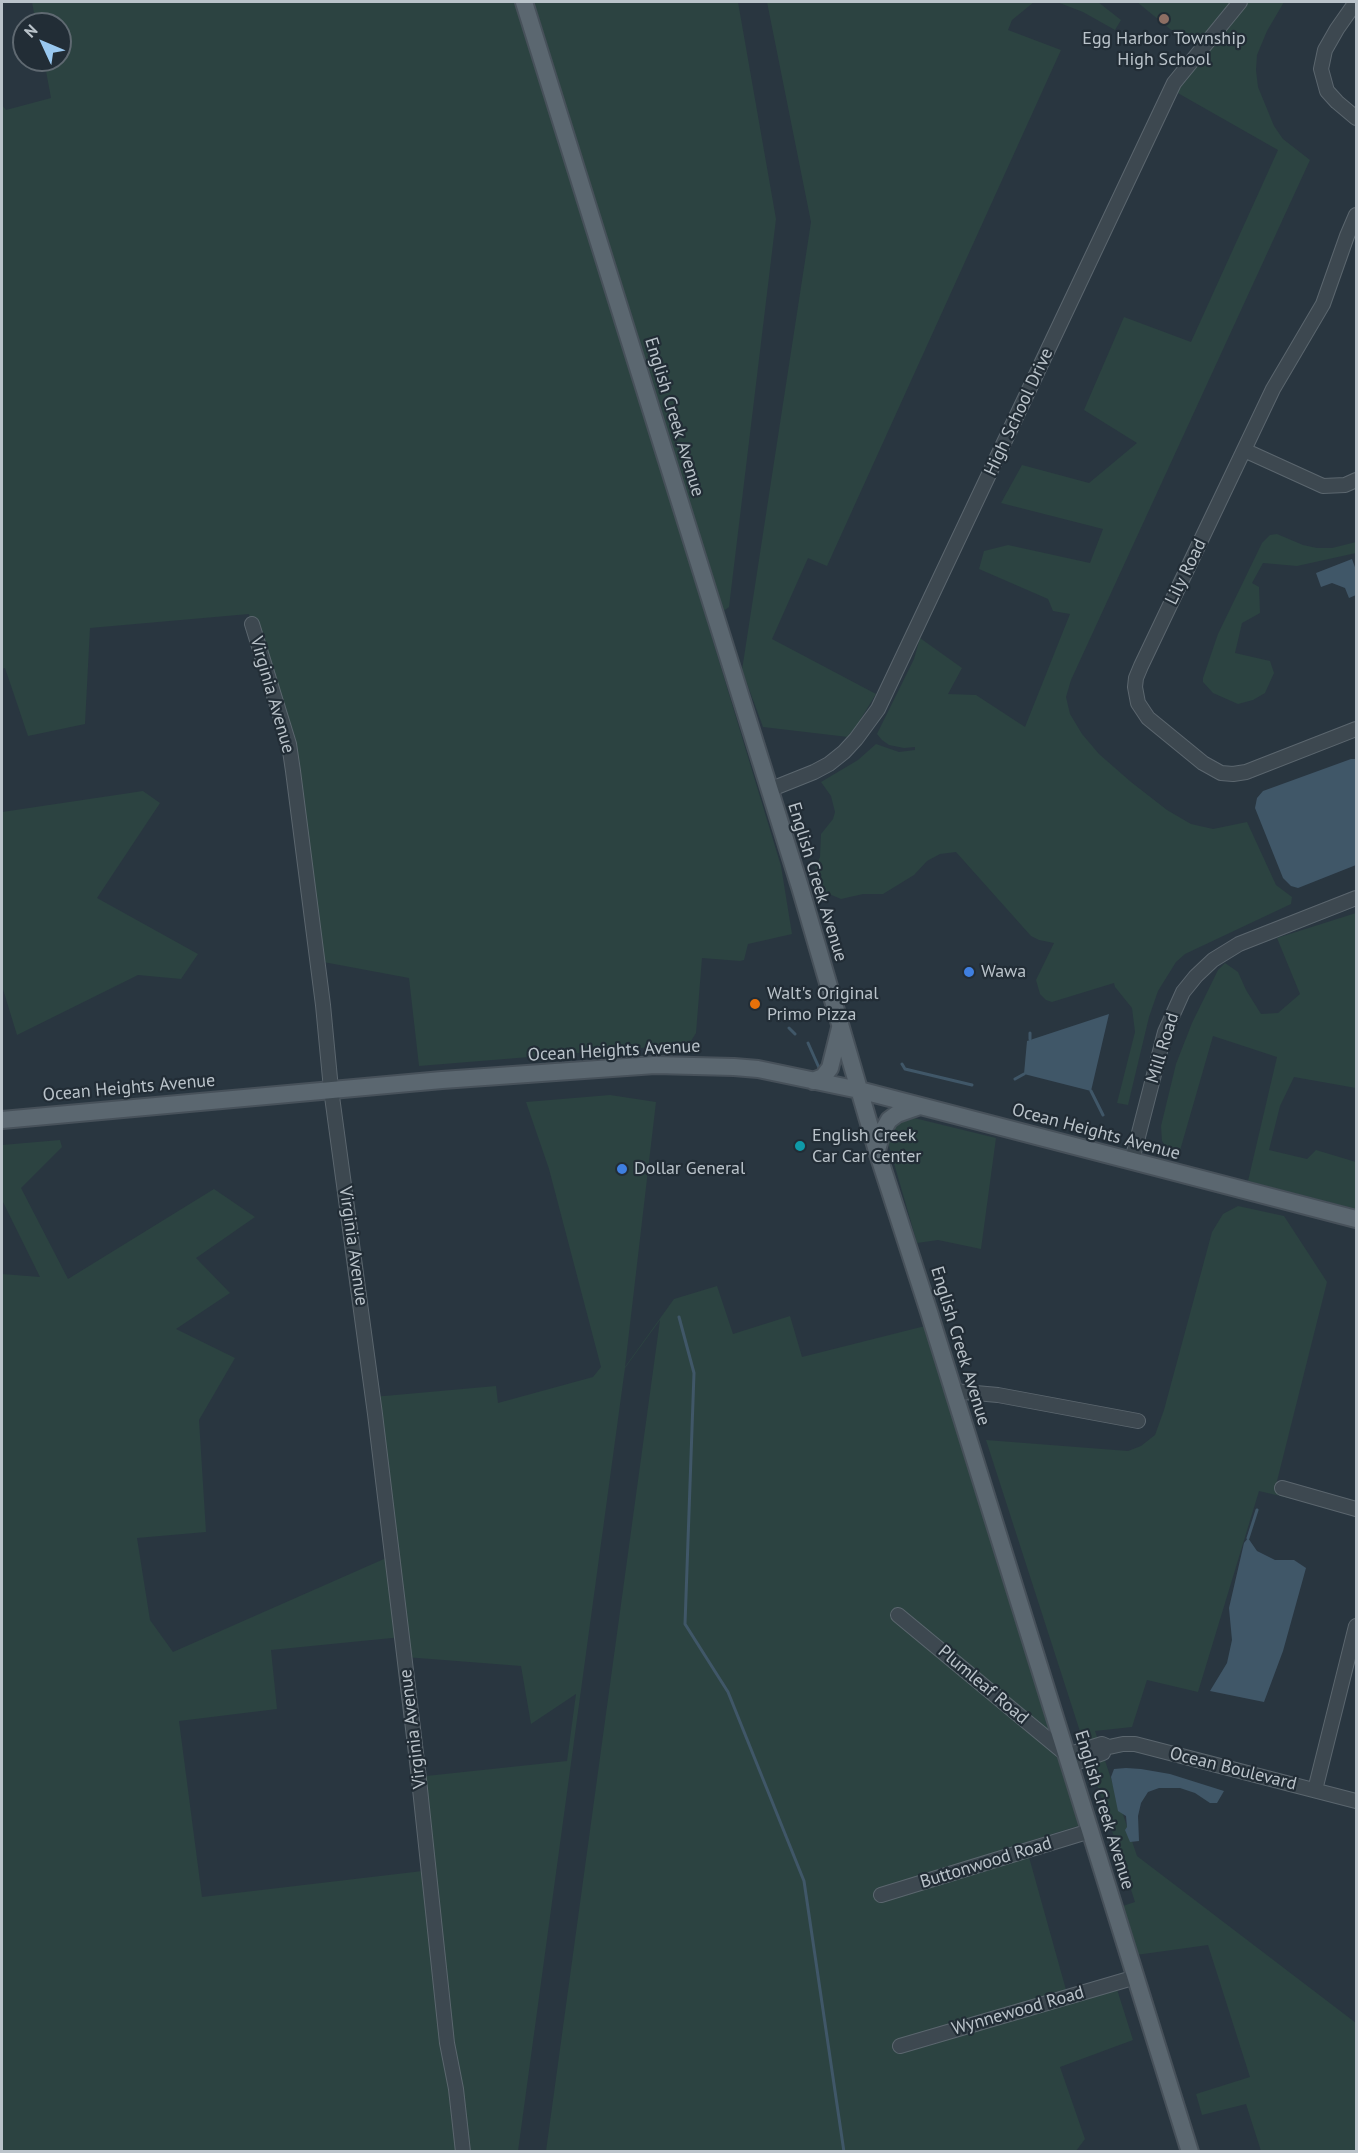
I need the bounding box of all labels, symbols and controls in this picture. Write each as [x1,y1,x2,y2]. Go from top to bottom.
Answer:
north arrow [12,12,72,72]
marker: Egg Harbor Township High School [1157,12,1171,26]
text: N [20,20,41,42]
place label: Egg Harbor Township High School [1082,28,1246,70]
street label: English Creek Avenue [640,335,708,499]
street label: High School Drive [980,345,1058,479]
street label: Lily Road [1161,535,1211,609]
street label: Virginia Avenue [245,634,299,756]
street label: English Creek Avenue [783,800,851,964]
place label: Wawa [981,961,1026,983]
marker: Wawa [962,965,976,979]
place label: Walt's Original Primo Pizza [767,983,878,1026]
marker: Walt's Original Primo Pizza [748,997,762,1011]
street label: Mill Road [1142,1010,1184,1086]
street label: Ocean Heights Avenue [527,1036,701,1066]
street label: Ocean Heights Avenue [42,1070,216,1106]
street label: Ocean Heights Avenue [1010,1099,1182,1165]
place label: English Creek Car Car Center [812,1125,921,1168]
marker: English Creek Car Car Center [793,1139,807,1153]
place label: Dollar General [634,1158,745,1180]
marker: Dollar General [615,1162,629,1176]
street label: Virginia Avenue [334,1185,372,1307]
street label: English Creek Avenue [926,1264,994,1428]
street label: Plumleaf Road [933,1641,1033,1729]
street label: Virginia Avenue [395,1668,431,1790]
street label: English Creek Avenue [1070,1728,1138,1892]
street label: Ocean Boulevard [1167,1743,1299,1795]
street label: Buttonwood Road [918,1833,1054,1893]
street label: Wynnewood Road [949,1982,1087,2040]

